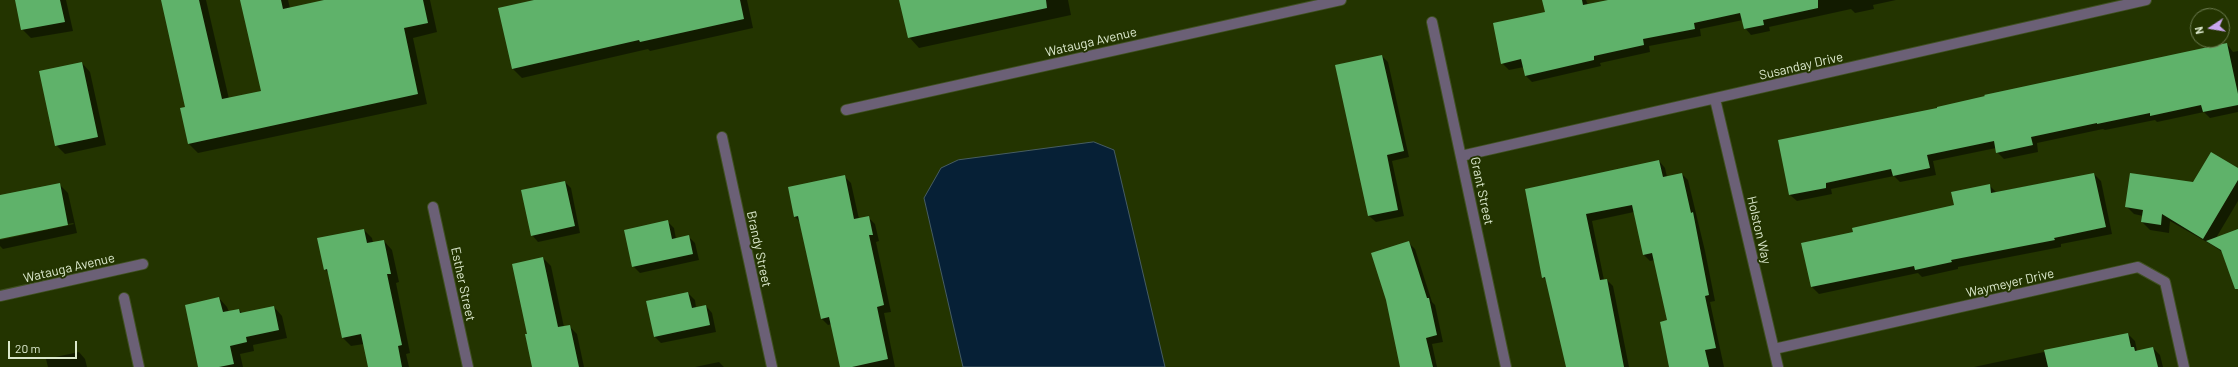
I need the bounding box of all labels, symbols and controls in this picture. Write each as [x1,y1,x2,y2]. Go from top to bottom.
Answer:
north arrow [2190,8,2230,48]
street label: Watauga Avenue [1044,24,1138,60]
text: N [2192,25,2206,35]
street label: Susanday Drive [1758,49,1844,83]
street label: Grant Street [1467,156,1497,226]
street label: Holston Way [1744,194,1774,266]
street label: Brandy Street [743,209,775,289]
street label: Esther Street [448,245,478,323]
street label: Watauga Avenue [22,250,116,286]
street label: Waymeyer Drive [1965,265,2055,301]
scale bar [10,333,79,359]
text: 20 m [15,341,41,355]

